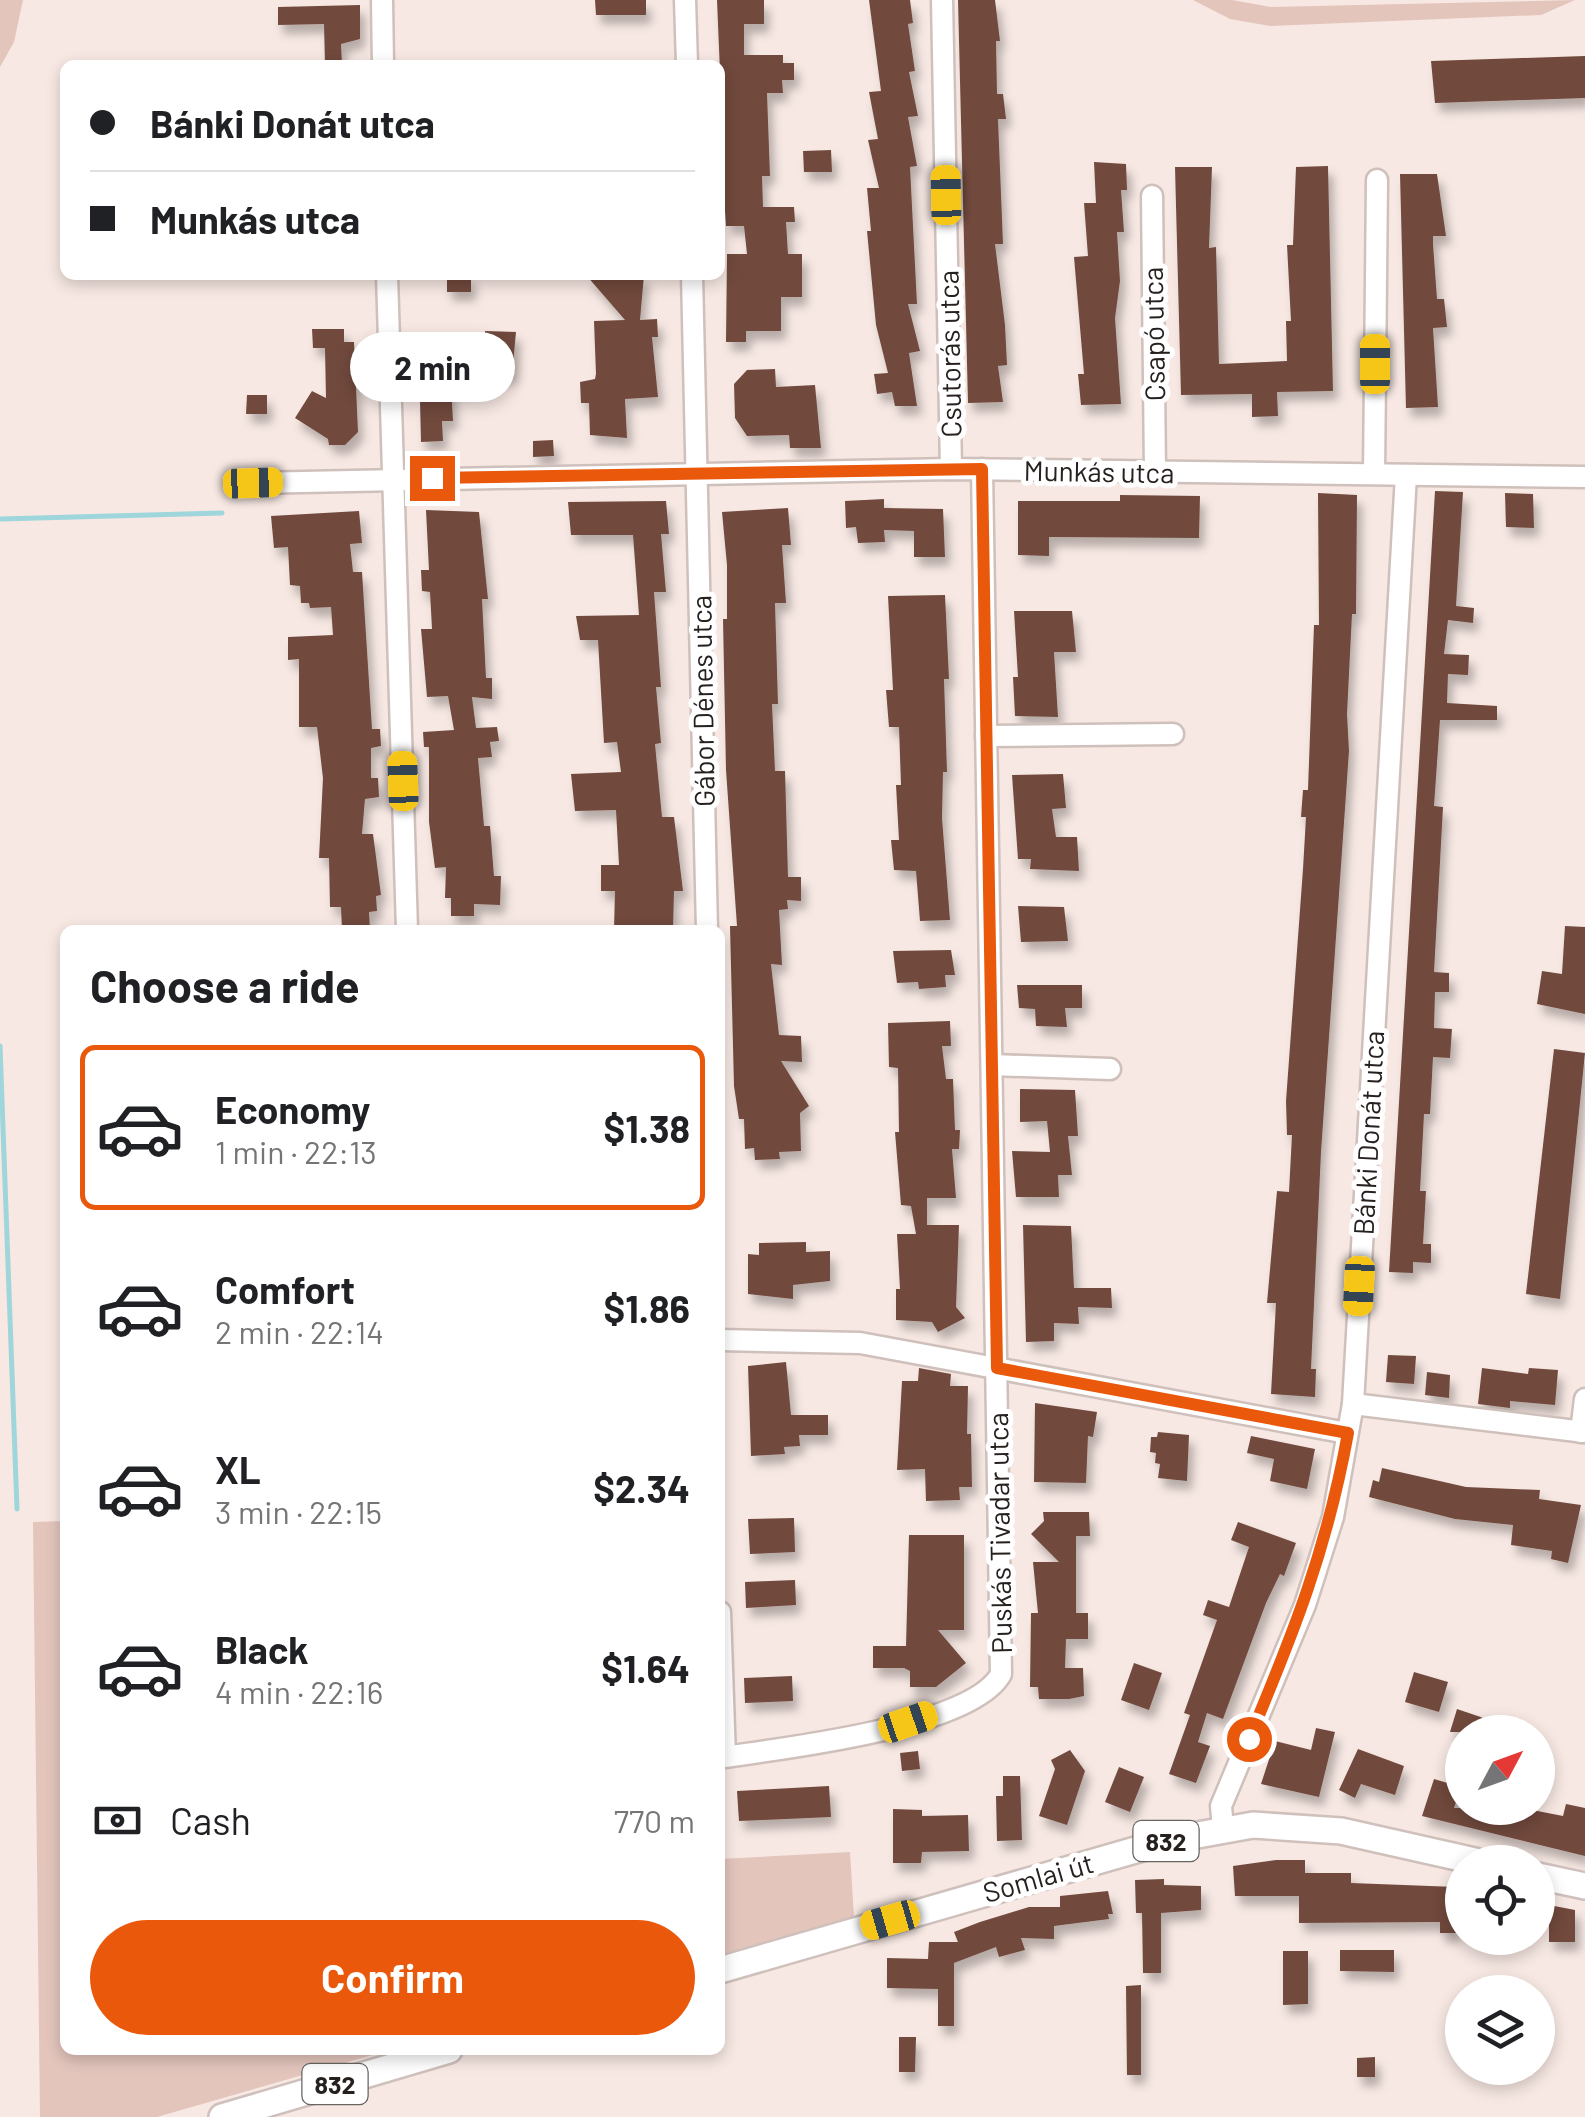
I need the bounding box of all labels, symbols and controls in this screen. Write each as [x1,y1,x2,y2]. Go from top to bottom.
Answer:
text: Bánki Donát utca [150,100,435,146]
car [930,165,962,225]
text: Munkás utca [150,196,360,242]
street label: Csapó utca [1135,267,1171,401]
street label: Csutorás utca [931,270,967,438]
callout: 2 min [350,333,514,403]
car [1360,334,1390,394]
text: 2 min [394,348,471,386]
street label: Munkás utca [1023,453,1175,489]
route end [410,456,455,501]
car [222,467,284,499]
street label: Gábor Dénes utca [683,595,721,807]
car [387,750,419,812]
text: Choose a ride [90,958,360,1012]
street label: Bánki Donát utca [1346,1030,1390,1236]
icon: car [95,1083,185,1173]
text: Economy [215,1086,370,1132]
text: $1.38 [603,1105,690,1151]
text: 1 min · 22:13 [215,1132,377,1170]
car [1342,1255,1376,1317]
icon: car [95,1263,185,1353]
text: Comfort [215,1266,355,1312]
text: $1.86 [604,1285,690,1331]
text: 2 min · 22:14 [215,1312,384,1350]
street label: Puskás Tivadar utca [980,1412,1018,1654]
icon: car [95,1443,185,1533]
text: XL [215,1446,261,1492]
text: $2.34 [593,1465,690,1511]
text: 3 min · 22:15 [215,1492,382,1530]
icon: car [95,1623,185,1713]
text: Black [215,1626,309,1672]
text: $1.64 [601,1645,690,1691]
text: 4 min · 22:16 [215,1672,383,1710]
car [875,1698,941,1746]
north arrow [1445,1715,1555,1825]
map controls [1445,1715,1555,2085]
route start [1227,1717,1272,1762]
icon: cash [90,1793,145,1848]
text: Cash [170,1797,251,1843]
text: 770 m [614,1801,695,1839]
road number: 832 [1134,1821,1198,1861]
street label: Somlai út [979,1845,1097,1909]
button: locate [1445,1845,1555,1955]
car [857,1897,923,1943]
button: Confirm [90,1920,695,2035]
button: layers [1445,1975,1555,2085]
road number: 832 [302,2064,368,2104]

